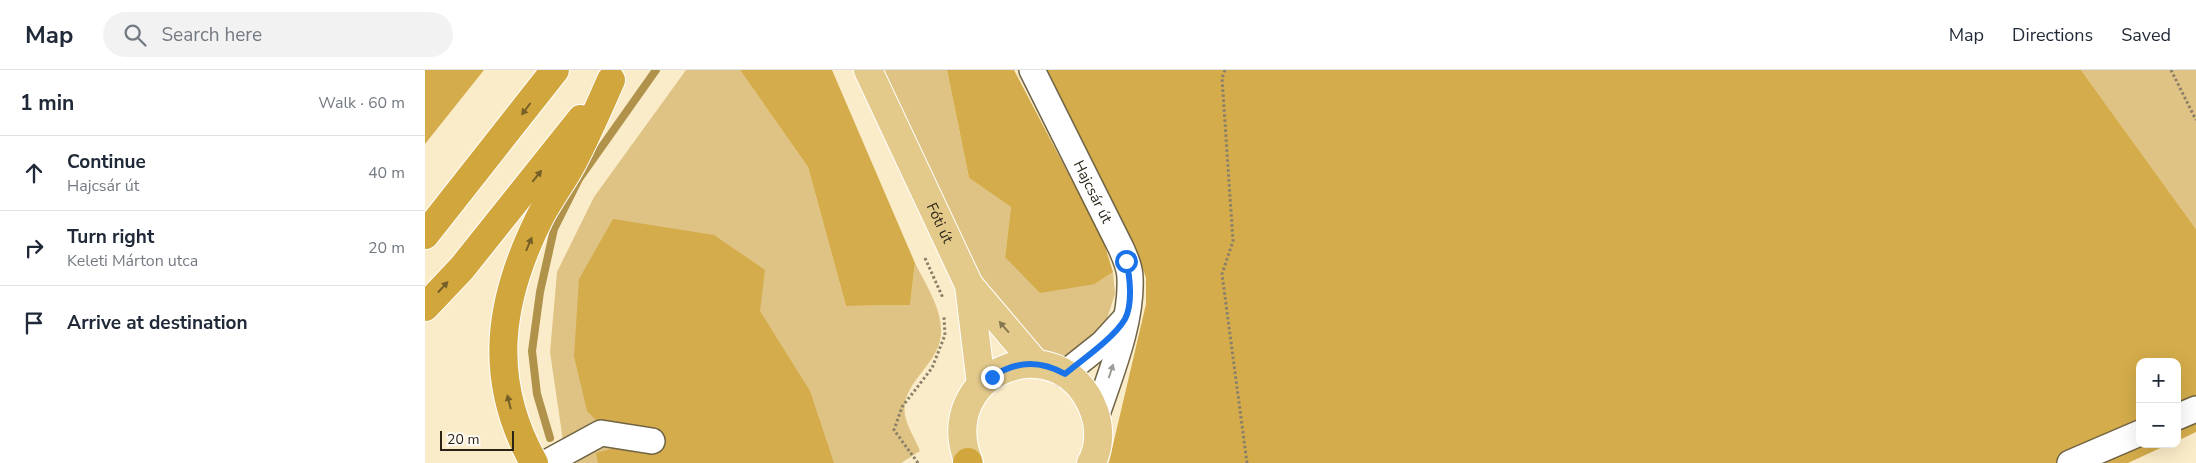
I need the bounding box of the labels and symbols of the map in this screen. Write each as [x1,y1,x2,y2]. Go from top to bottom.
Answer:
one-way arrow [521,102,531,116]
street label: Hajcsár út [1069,157,1117,227]
one-way arrow [531,170,542,183]
street label: Fóti út [922,199,958,247]
one-way arrow [525,236,533,251]
route start [1115,250,1138,273]
one-way arrow [437,282,449,294]
one-way arrow [998,322,1010,334]
one-way arrow [1108,363,1115,378]
route end [981,366,1004,389]
one-way arrow [505,394,513,409]
scale bar [440,428,514,451]

